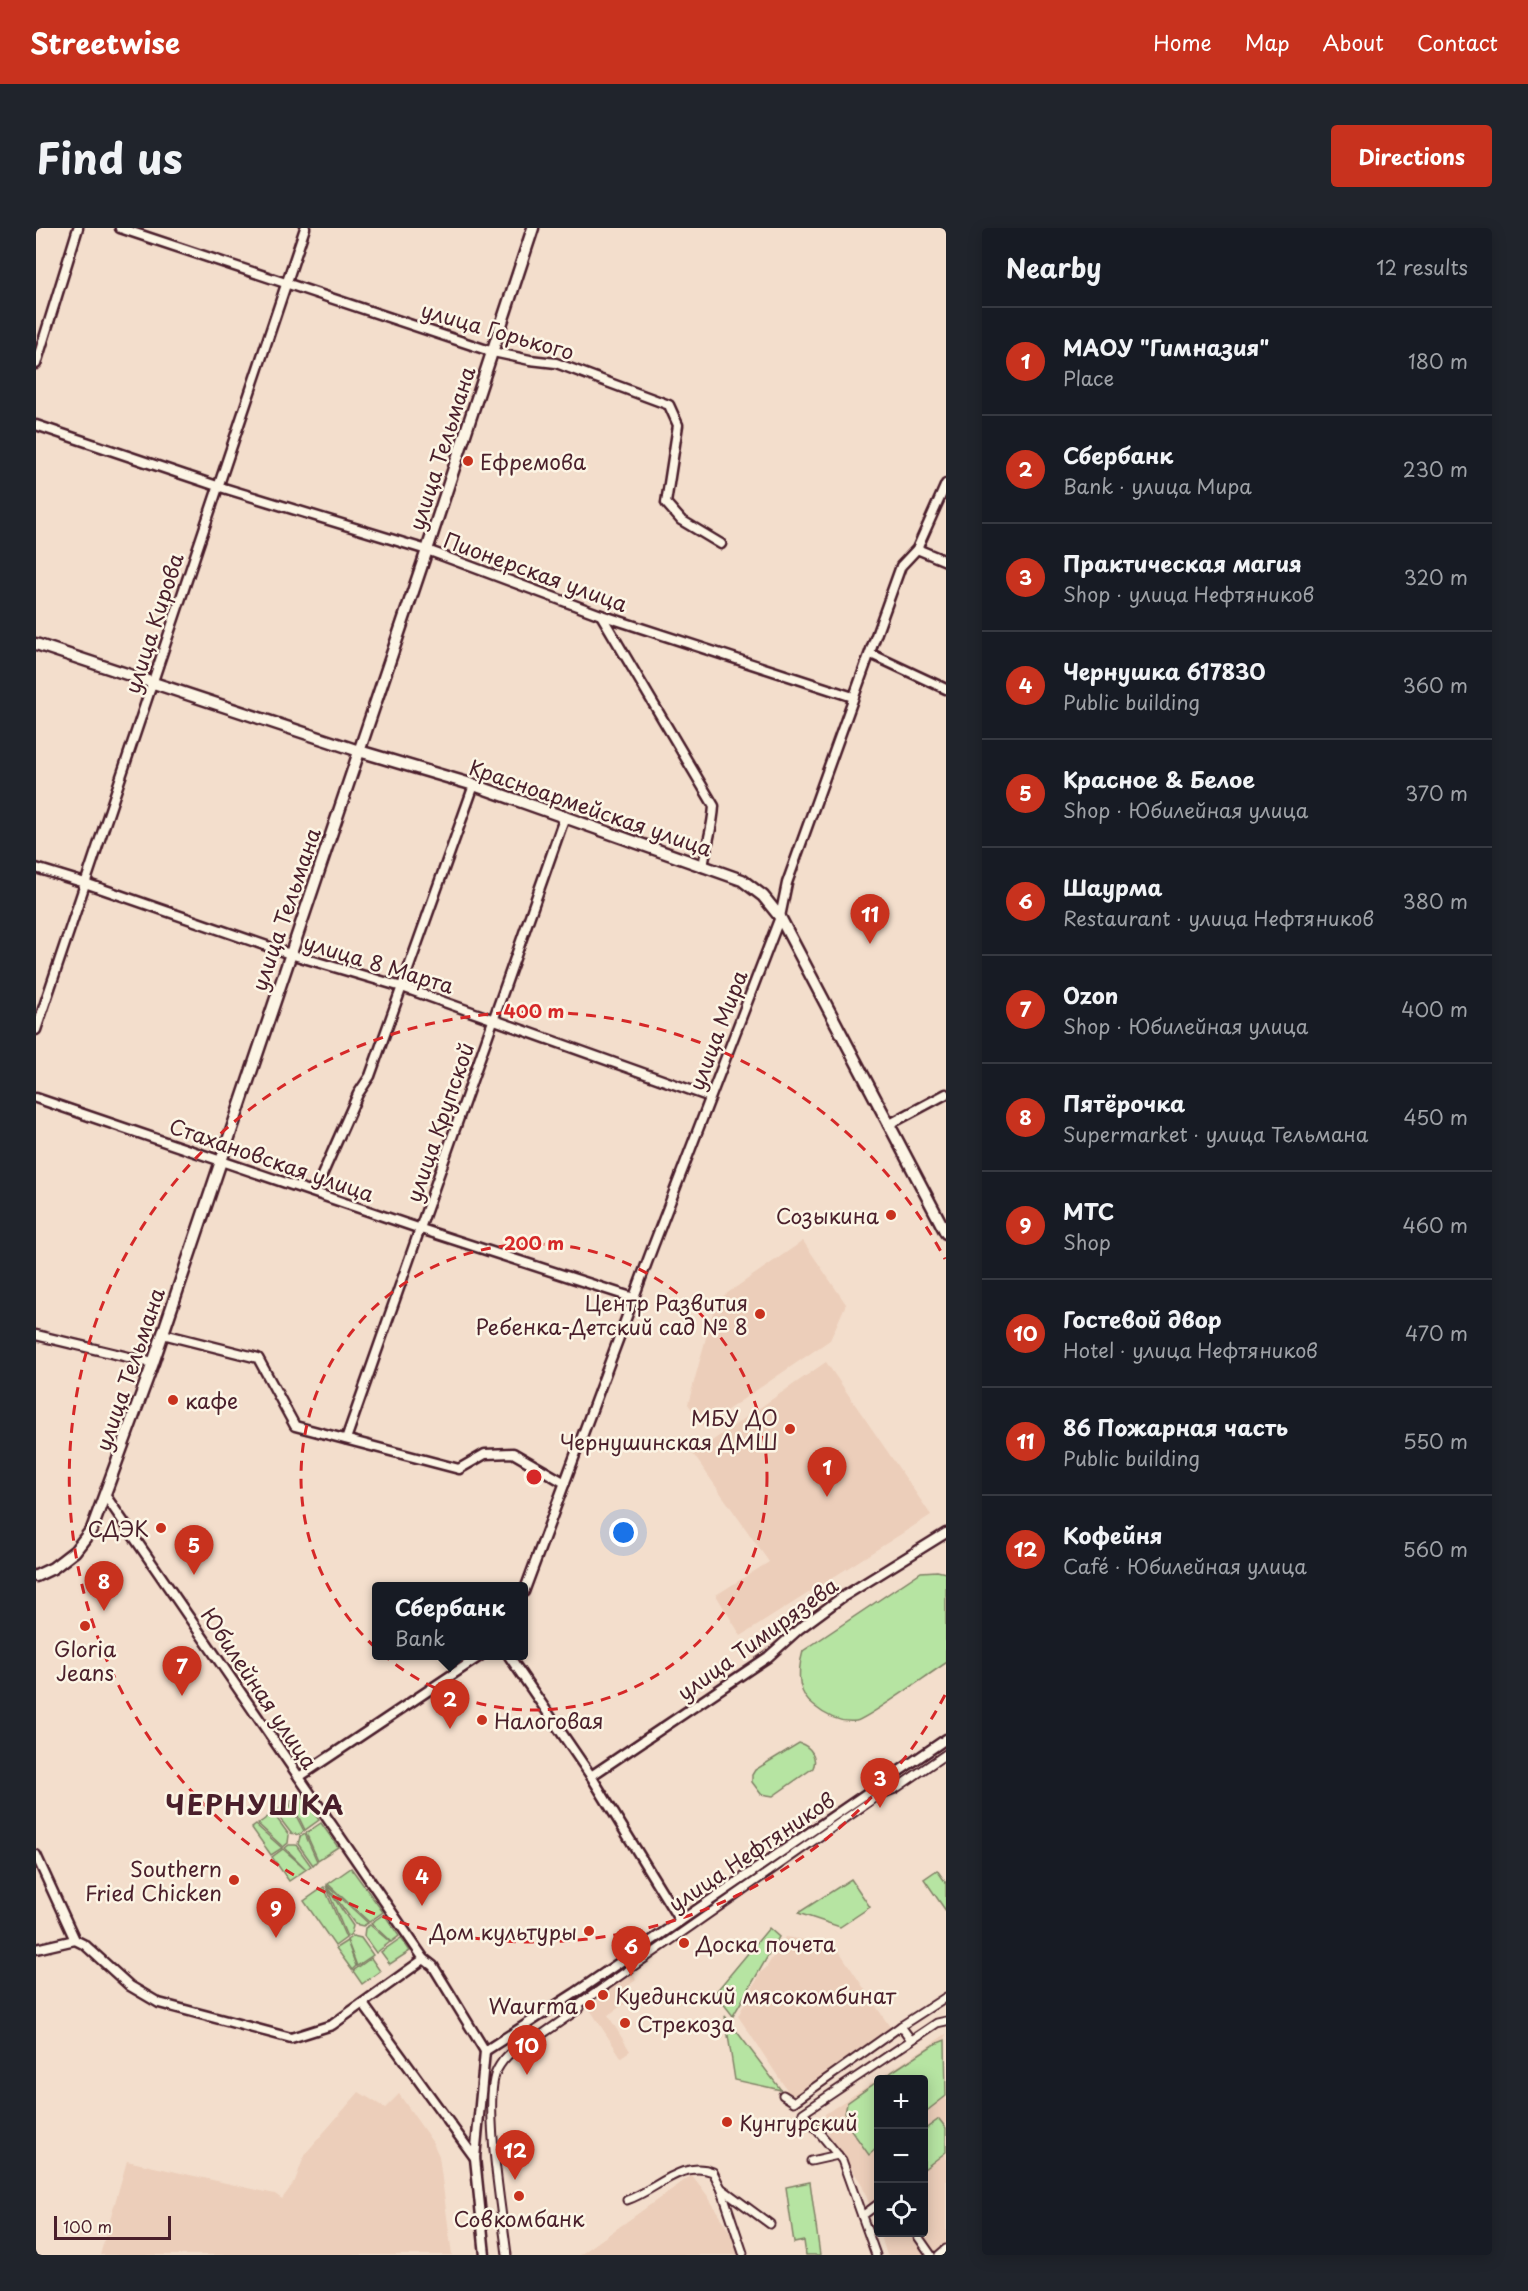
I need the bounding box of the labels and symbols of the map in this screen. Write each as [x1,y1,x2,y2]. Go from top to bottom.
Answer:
street label: улица Горького [418,293,578,367]
street label: улица Тельмана [399,361,483,534]
place label: Ефремова [480,445,586,477]
marker: Ефремова [461,454,475,468]
street label: Пионерская улица [440,523,633,619]
street label: улица Кирова [115,549,191,697]
street label: Красноармейская улица [465,750,717,864]
street label: улица Тельмана [242,822,328,995]
pin: 11 [850,894,890,944]
street label: улица 8 Марта [300,925,458,1001]
street label: улица Мира [679,964,755,1095]
text: 400 m [504,997,564,1024]
street label: улица Крупской [397,1038,481,1206]
street label: Стахановская улица [165,1109,379,1209]
place label: Созыкина [776,1199,880,1231]
marker: Созыкина [884,1208,898,1222]
text: 200 m [504,1229,564,1256]
street label: улица Тельмана [86,1282,172,1455]
place label: Центр Развития Ребенка-Детский сад № 8 [475,1286,748,1342]
marker: Центр Развития Ребенка-Детский сад № 8 [753,1307,767,1321]
place label: кафе [185,1384,238,1416]
marker: кафе [166,1393,180,1407]
place label: МБУ ДО Чернушинская ДМШ [560,1401,778,1457]
marker: МБУ ДО Чернушинская ДМШ [783,1422,797,1436]
pin: 1 [808,1448,846,1497]
centre of rings [524,1467,544,1487]
place label: СДЭК [87,1512,149,1544]
your location [609,1518,638,1547]
marker: СДЭК [154,1521,168,1535]
pin: 5 [174,1526,214,1575]
pin: 8 [84,1562,124,1611]
street label: улица Тимирязева [670,1569,844,1707]
street label: Юбилейная улица [194,1601,326,1776]
marker: Gloria Jeans [78,1619,92,1633]
place label: Gloria Jeans [54,1632,117,1688]
pin: 7 [162,1646,202,1696]
pin: 2 [430,1680,470,1729]
place label: Налоговая [494,1704,604,1736]
marker: Налоговая [475,1713,489,1727]
pin: 3 [860,1758,900,1808]
district label: ЧЕРНУШКА [165,1783,345,1824]
street label: улица Нефтяников [661,1783,841,1919]
place label: Southern Fried Chicken [85,1852,222,1908]
pin: 4 [402,1856,442,1906]
marker: Southern Fried Chicken [227,1873,241,1887]
pin: 9 [256,1888,296,1938]
place label: Дом культуры [429,1915,577,1947]
marker: Дом культуры [582,1924,596,1938]
pin: 6 [612,1926,650,1976]
place label: Доска почета [695,1927,836,1959]
marker: Доска почета [677,1936,691,1950]
place label: Куединский мясокомбинат [615,1979,896,2011]
marker: Куединский мясокомбинат [596,1988,610,2002]
place label: Waurma [489,1989,579,2021]
marker: Waurma [583,1998,597,2012]
place label: Стрекоза [637,2007,735,2039]
marker: Стрекоза [618,2016,632,2030]
pin: 10 [508,2026,546,2075]
place label: Кунгурский [739,2106,858,2138]
marker: Кунгурский [720,2115,734,2129]
pin: 12 [496,2130,534,2180]
marker: Совкомбанк [512,2189,526,2203]
place label: Совкомбанк [453,2202,585,2234]
scale bar [54,2213,171,2240]

